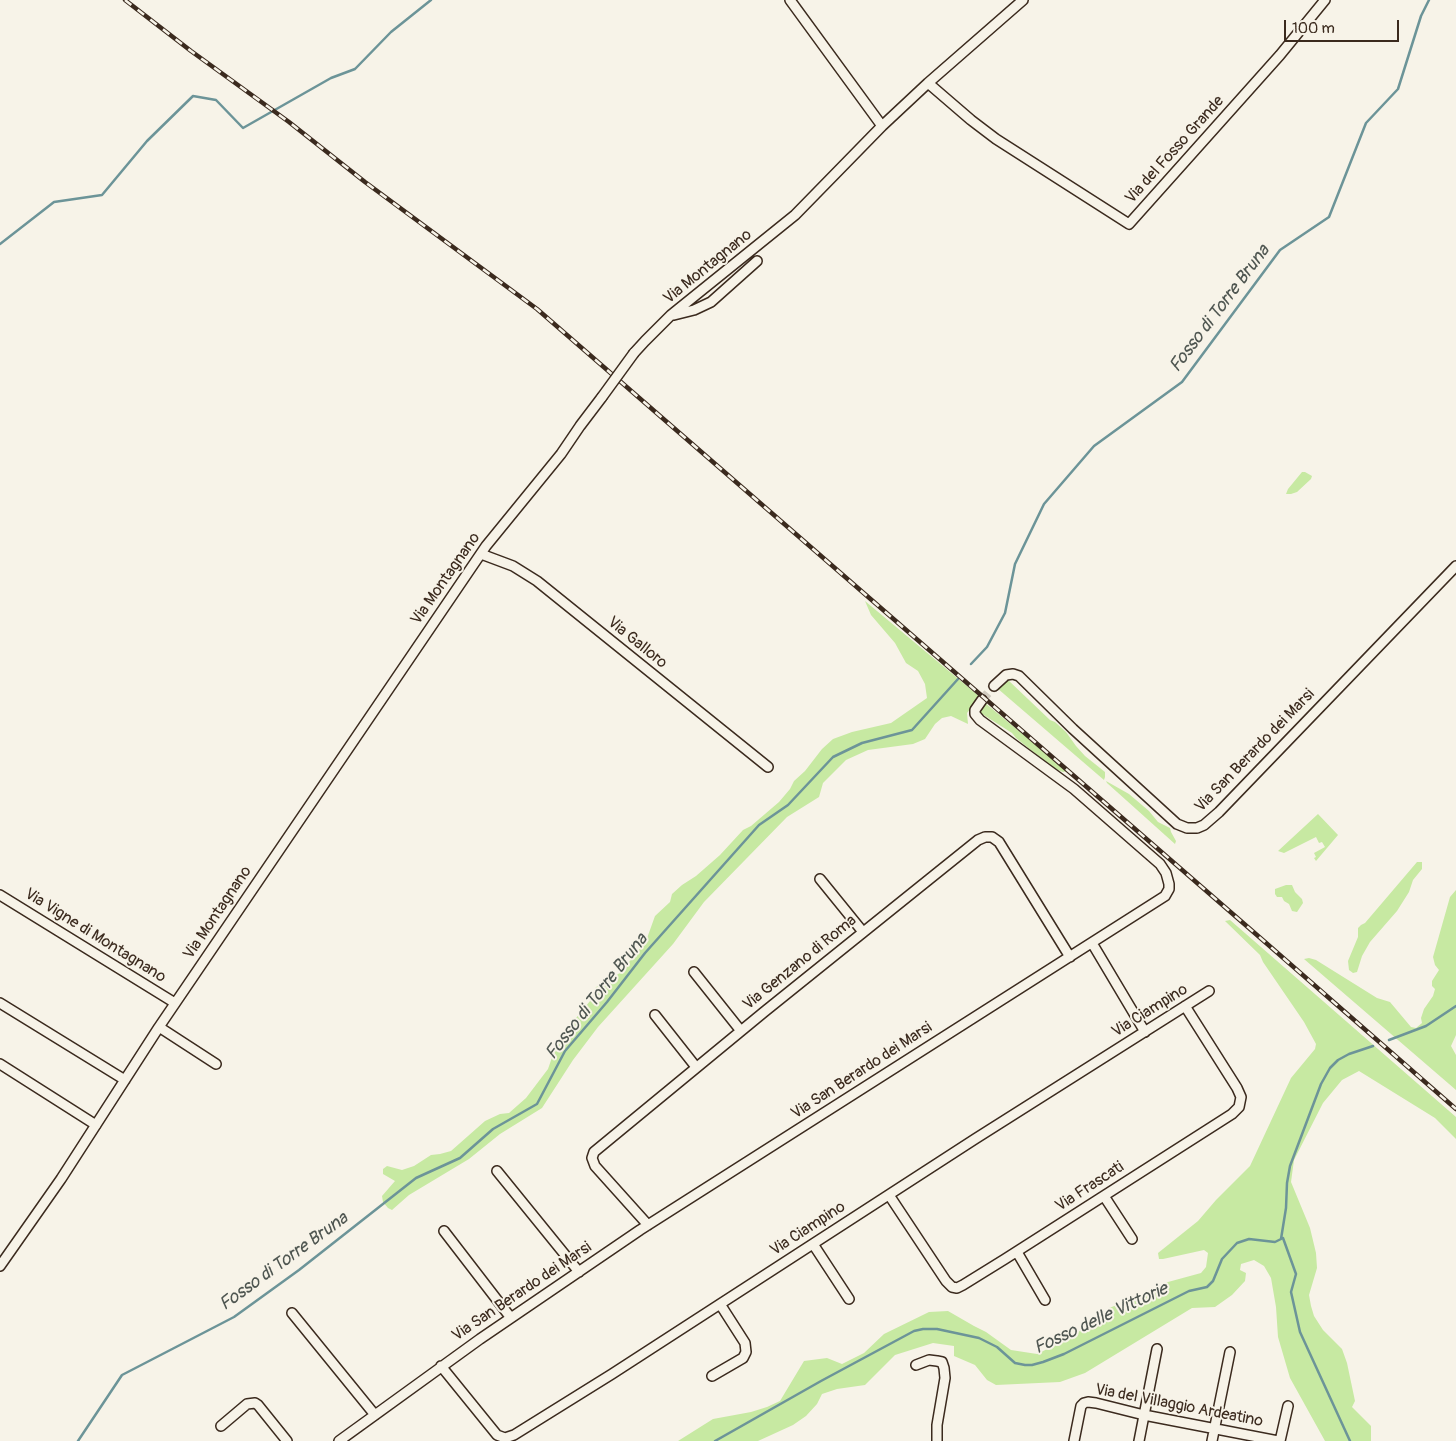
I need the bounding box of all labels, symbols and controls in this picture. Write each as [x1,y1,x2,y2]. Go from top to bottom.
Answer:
scale bar [1286,10,1401,42]
text: 100 m [1292,19,1335,38]
street label: Via del Fosso Grande [1122,92,1228,208]
street label: Via Montagnano [660,226,756,308]
water label: Fosso di Torre Bruna [1165,241,1275,377]
street label: Via Montagnano [407,529,485,629]
street label: Via Galloro [603,613,671,673]
street label: Via San Berardo dei Marsi [1191,685,1319,817]
street label: Via Montagnano [180,863,256,963]
street label: Via Vigne di Montagnano [21,885,169,987]
street label: Via Genzano di Roma [739,911,861,1015]
water label: Fosso di Torre Bruna [541,930,653,1064]
street label: Via Ciampino [1108,980,1192,1042]
street label: Via San Berardo dei Marsi [788,1018,936,1124]
street label: Via Frascati [1052,1158,1128,1216]
street label: Via Ciampino [767,1198,849,1260]
water label: Fosso di Torre Bruna [216,1208,352,1316]
street label: Via San Berardo dei Marsi [449,1238,595,1346]
water label: Fosso delle Vittorie [1031,1279,1171,1359]
street label: Via del Villaggio Ardeatino [1093,1380,1265,1432]

